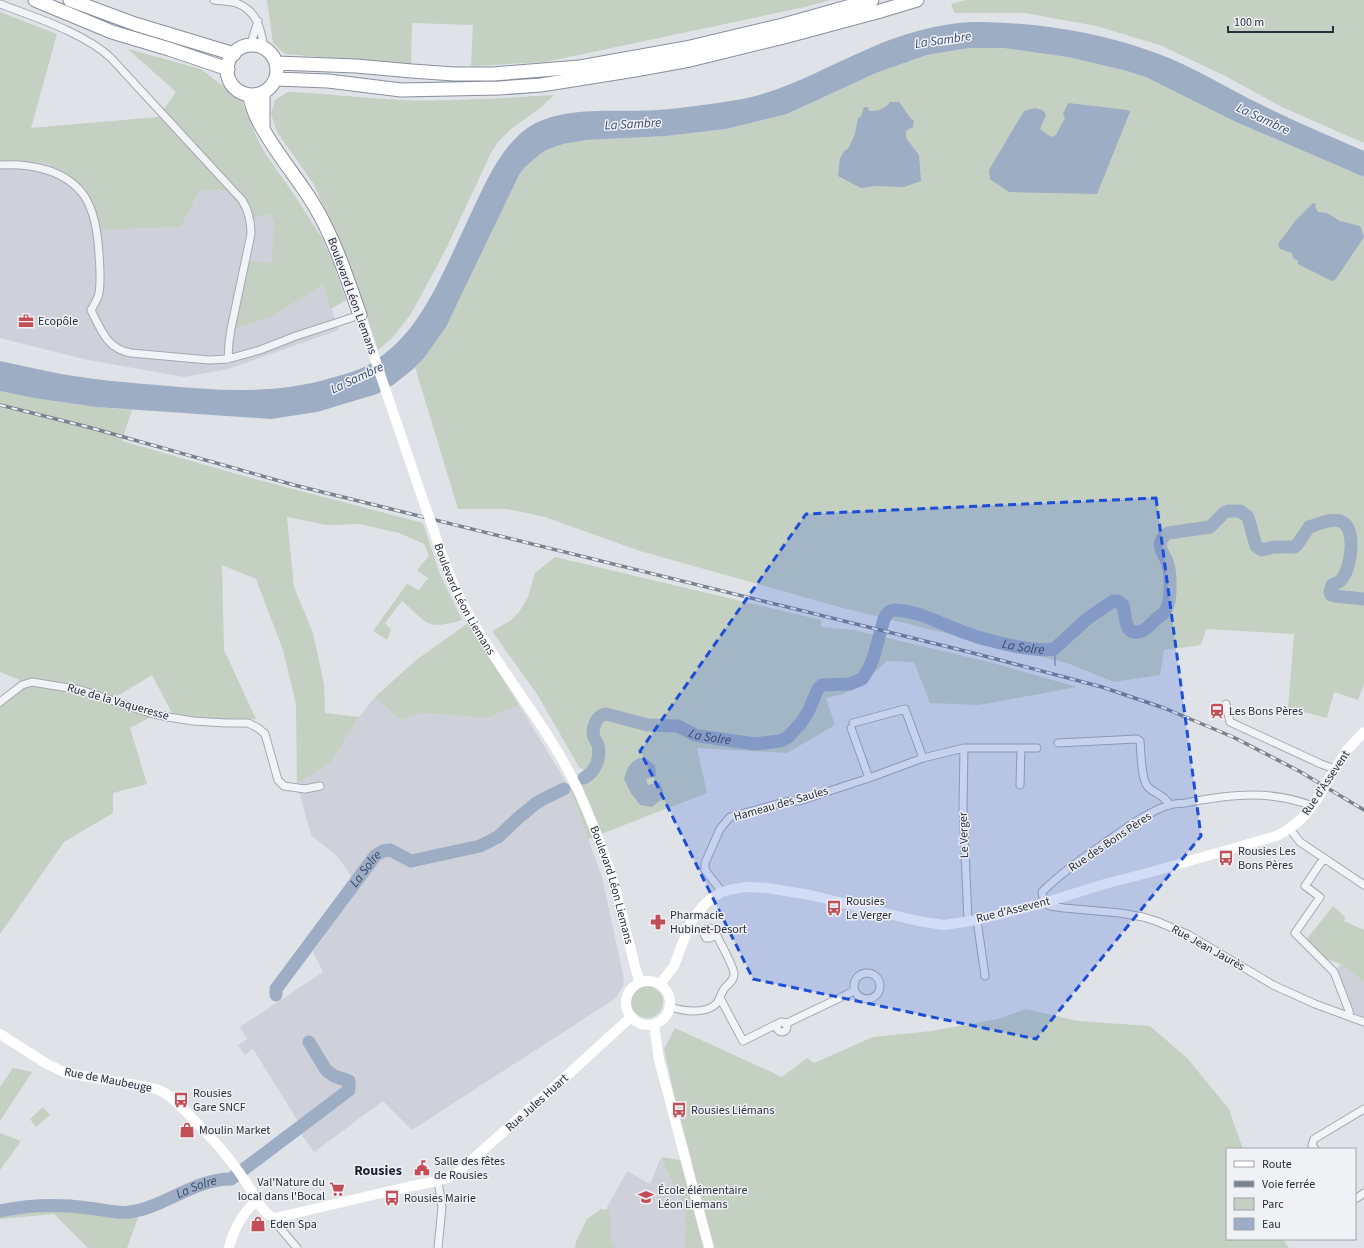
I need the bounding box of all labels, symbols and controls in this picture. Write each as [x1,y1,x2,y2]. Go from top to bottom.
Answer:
scale bar [1228,8,1333,34]
text: 100 m [1234,14,1264,31]
water label: La Sambre [914,27,972,53]
water label: La Sambre [1233,99,1293,139]
water label: La Sambre [604,114,662,134]
street label: Boulevard Léon Liemans [323,235,381,357]
office icon: Ecopôle [17,312,35,330]
place label: Ecopôle [38,313,78,330]
water label: La Sambre [327,358,387,398]
street label: Boulevard Léon Liemans [430,541,500,658]
water label: La Solre [1000,635,1045,659]
street label: Rue de la Vaqueresse [65,679,171,725]
station icon: Les Bons Pères [1208,702,1226,720]
place label: Les Bons Pères [1229,703,1303,720]
water label: La Solre [685,724,732,749]
street label: Rue d'Assevent [1298,747,1354,819]
street label: Hameau des Saules [732,782,830,826]
street label: Rue des Bons Pères [1065,808,1155,876]
street label: Le Verger [955,811,973,858]
street label: Boulevard Léon Liemans [586,823,638,946]
place label: Rousies Les Bons Pères [1238,843,1296,874]
water label: La Solre [346,845,384,891]
bus stop icon: Rousies Les Bons Pères [1217,849,1235,867]
place label: Rousies Le Verger [846,893,893,924]
street label: Rue d'Assevent [974,893,1052,927]
bus stop icon: Rousies Le Verger [825,899,843,917]
place label: Pharmacie Hubinet-Desort [670,907,747,938]
pharmacy icon: Pharmacie Hubinet-Desort [649,913,667,931]
street label: Rue Jean Jaurès [1168,921,1248,975]
street label: Rue de Maubeuge [63,1063,153,1097]
street label: Rue Jules Huart [502,1070,572,1136]
place label: Rousies Gare SNCF [193,1085,246,1116]
bus stop icon: Rousies Gare SNCF [172,1091,190,1109]
bus stop icon: Rousies Liémans [670,1101,688,1119]
place label: Rousies Liémans [691,1102,774,1119]
shop icon: Moulin Market [178,1121,196,1139]
place label: Moulin Market [199,1122,270,1139]
legend [1226,1148,1356,1240]
place label: Salle des fêtes de Rousies [434,1153,505,1184]
text: Route [1262,1156,1292,1173]
public building icon: Salle des fêtes de Rousies [413,1159,431,1177]
district label: Rousies [354,1161,402,1181]
water label: La Solre [173,1172,219,1203]
place label: Val'Nature du local dans l'Bocal [238,1174,325,1205]
text: Voie ferrée [1262,1176,1315,1193]
supermarket icon: Val'Nature du local dans l'Bocal [328,1180,346,1198]
place label: École élémentaire Léon Liemans [658,1182,748,1213]
school or university icon: École élémentaire Léon Liemans [637,1188,655,1206]
bus stop icon: Rousies Mairie [383,1189,401,1207]
place label: Rousies Mairie [404,1190,476,1207]
text: Parc [1262,1196,1284,1213]
shop icon: Eden Spa [249,1215,267,1233]
place label: Eden Spa [270,1216,317,1233]
text: Eau [1262,1216,1281,1233]

